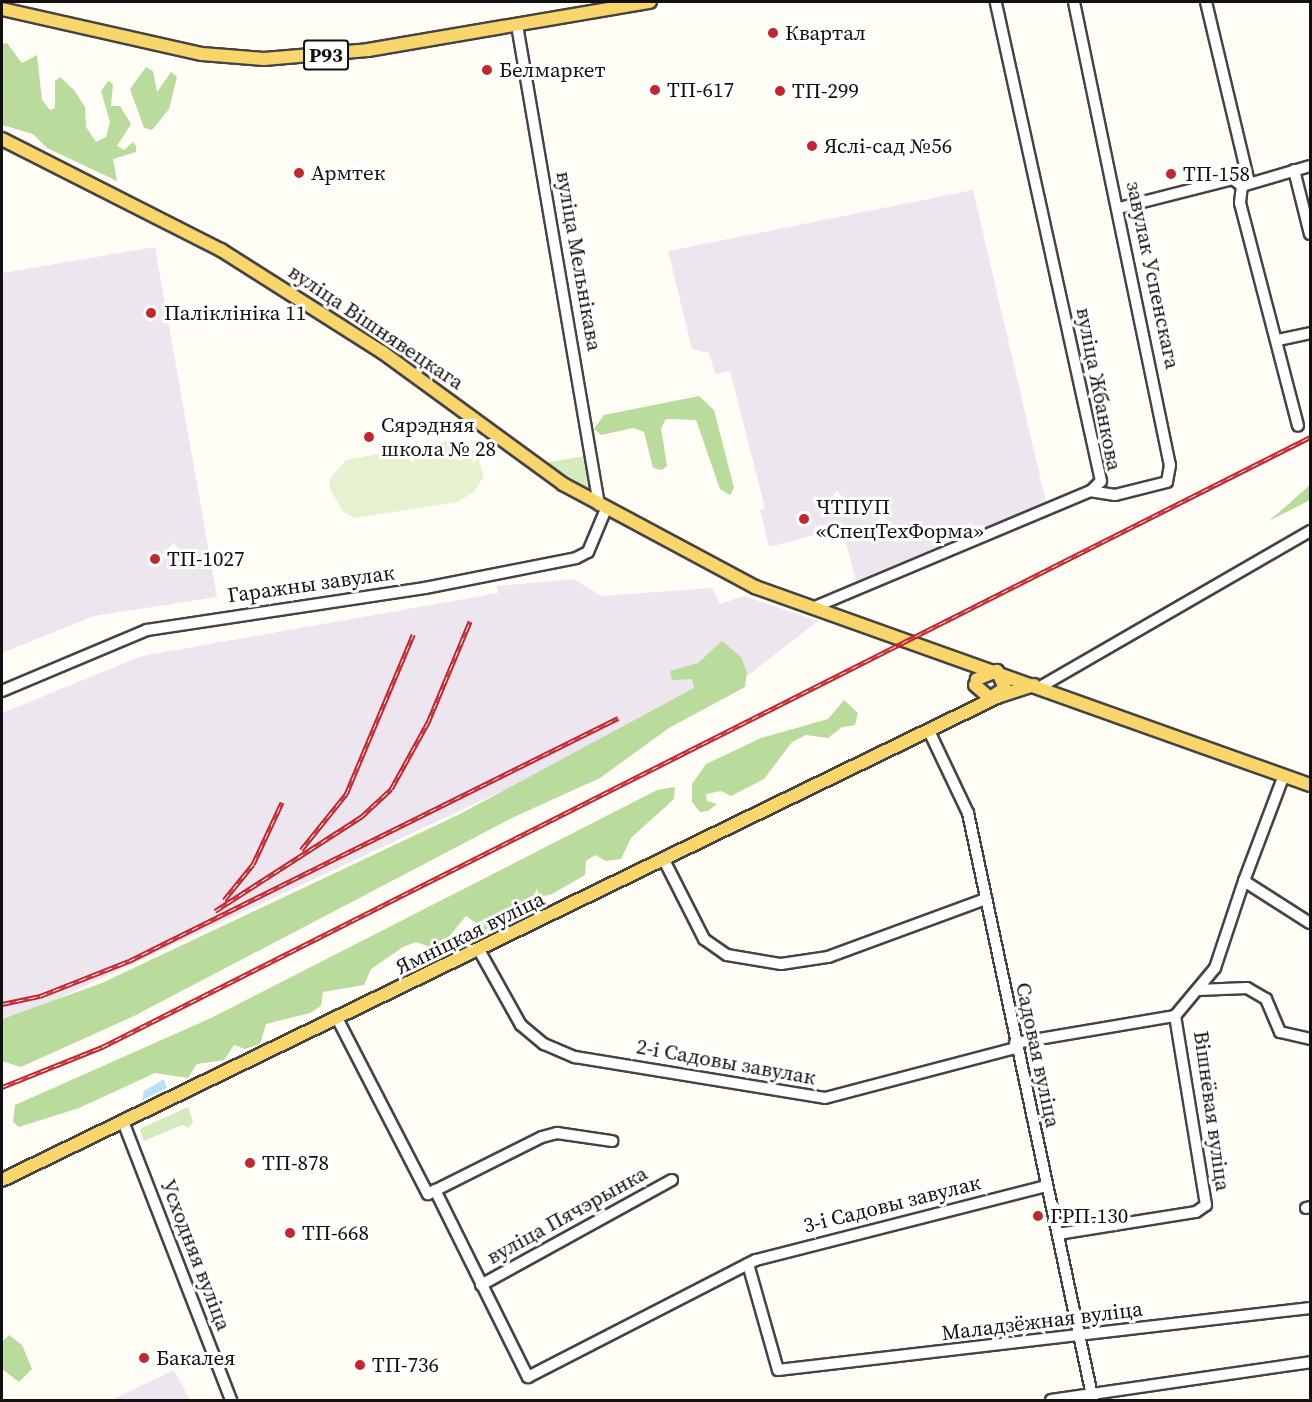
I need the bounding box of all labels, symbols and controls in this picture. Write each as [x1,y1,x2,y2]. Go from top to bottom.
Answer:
place label: Квартал [785,20,866,46]
marker: Квартал [766,26,780,40]
road number: Р93 [302,38,350,72]
place label: Белмаркет [499,57,605,83]
marker: Белмаркет [480,63,494,77]
place label: ТП-617 [667,77,734,103]
place label: ТП-299 [792,78,859,104]
marker: ТП-617 [648,83,662,97]
marker: ТП-299 [773,84,787,98]
place label: Яслі-сад №56 [824,133,952,159]
marker: Яслі-сад №56 [805,139,819,153]
place label: Армтек [311,160,385,186]
place label: ТП-158 [1183,161,1250,187]
marker: Армтек [292,166,306,180]
marker: ТП-158 [1164,167,1178,181]
street label: вуліца Мельнікава [551,169,607,353]
street label: завулак Успенскага [1121,179,1185,371]
street label: вуліца Вішнявецкага [284,259,468,395]
place label: Паліклініка 11 [164,300,306,326]
marker: Паліклініка 11 [142,304,160,322]
street label: вуліца Жбанкова [1071,305,1127,473]
place label: Сярэдняя школа № 28 [381,412,496,462]
marker: Сярэдняя школа № 28 [362,430,376,444]
place label: ЧТПУП «СпецТехФорма» [816,494,984,544]
marker: ЧТПУП «СпецТехФорма» [797,512,811,526]
place label: ТП-1027 [167,546,245,572]
marker: ТП-1027 [148,552,162,566]
street label: Гаражны завулак [226,560,396,608]
street label: Ямніцкая вуліца [391,886,549,980]
street label: Садовая вуліца [1010,980,1066,1130]
street label: Вішнёвая вуліца [1188,1029,1236,1193]
street label: 2-і Садовы завулак [634,1034,818,1090]
place label: ТП-878 [262,1150,329,1176]
marker: ТП-878 [243,1156,257,1170]
street label: вуліца Пячэрынка [482,1160,652,1270]
street label: 3-і Садовы завулак [801,1170,983,1238]
street label: Усходняя вуліца [156,1176,236,1334]
place label: ГРП-130 [1050,1203,1128,1229]
marker: ГРП-130 [1031,1209,1045,1223]
place label: ТП-668 [302,1220,369,1246]
marker: ТП-668 [283,1226,297,1240]
street label: Маладзёжная вуліца [940,1296,1144,1346]
place label: Бакалея [156,1345,235,1371]
marker: Бакалея [137,1351,151,1365]
place label: ТП-736 [372,1352,439,1378]
marker: ТП-736 [353,1358,367,1372]

